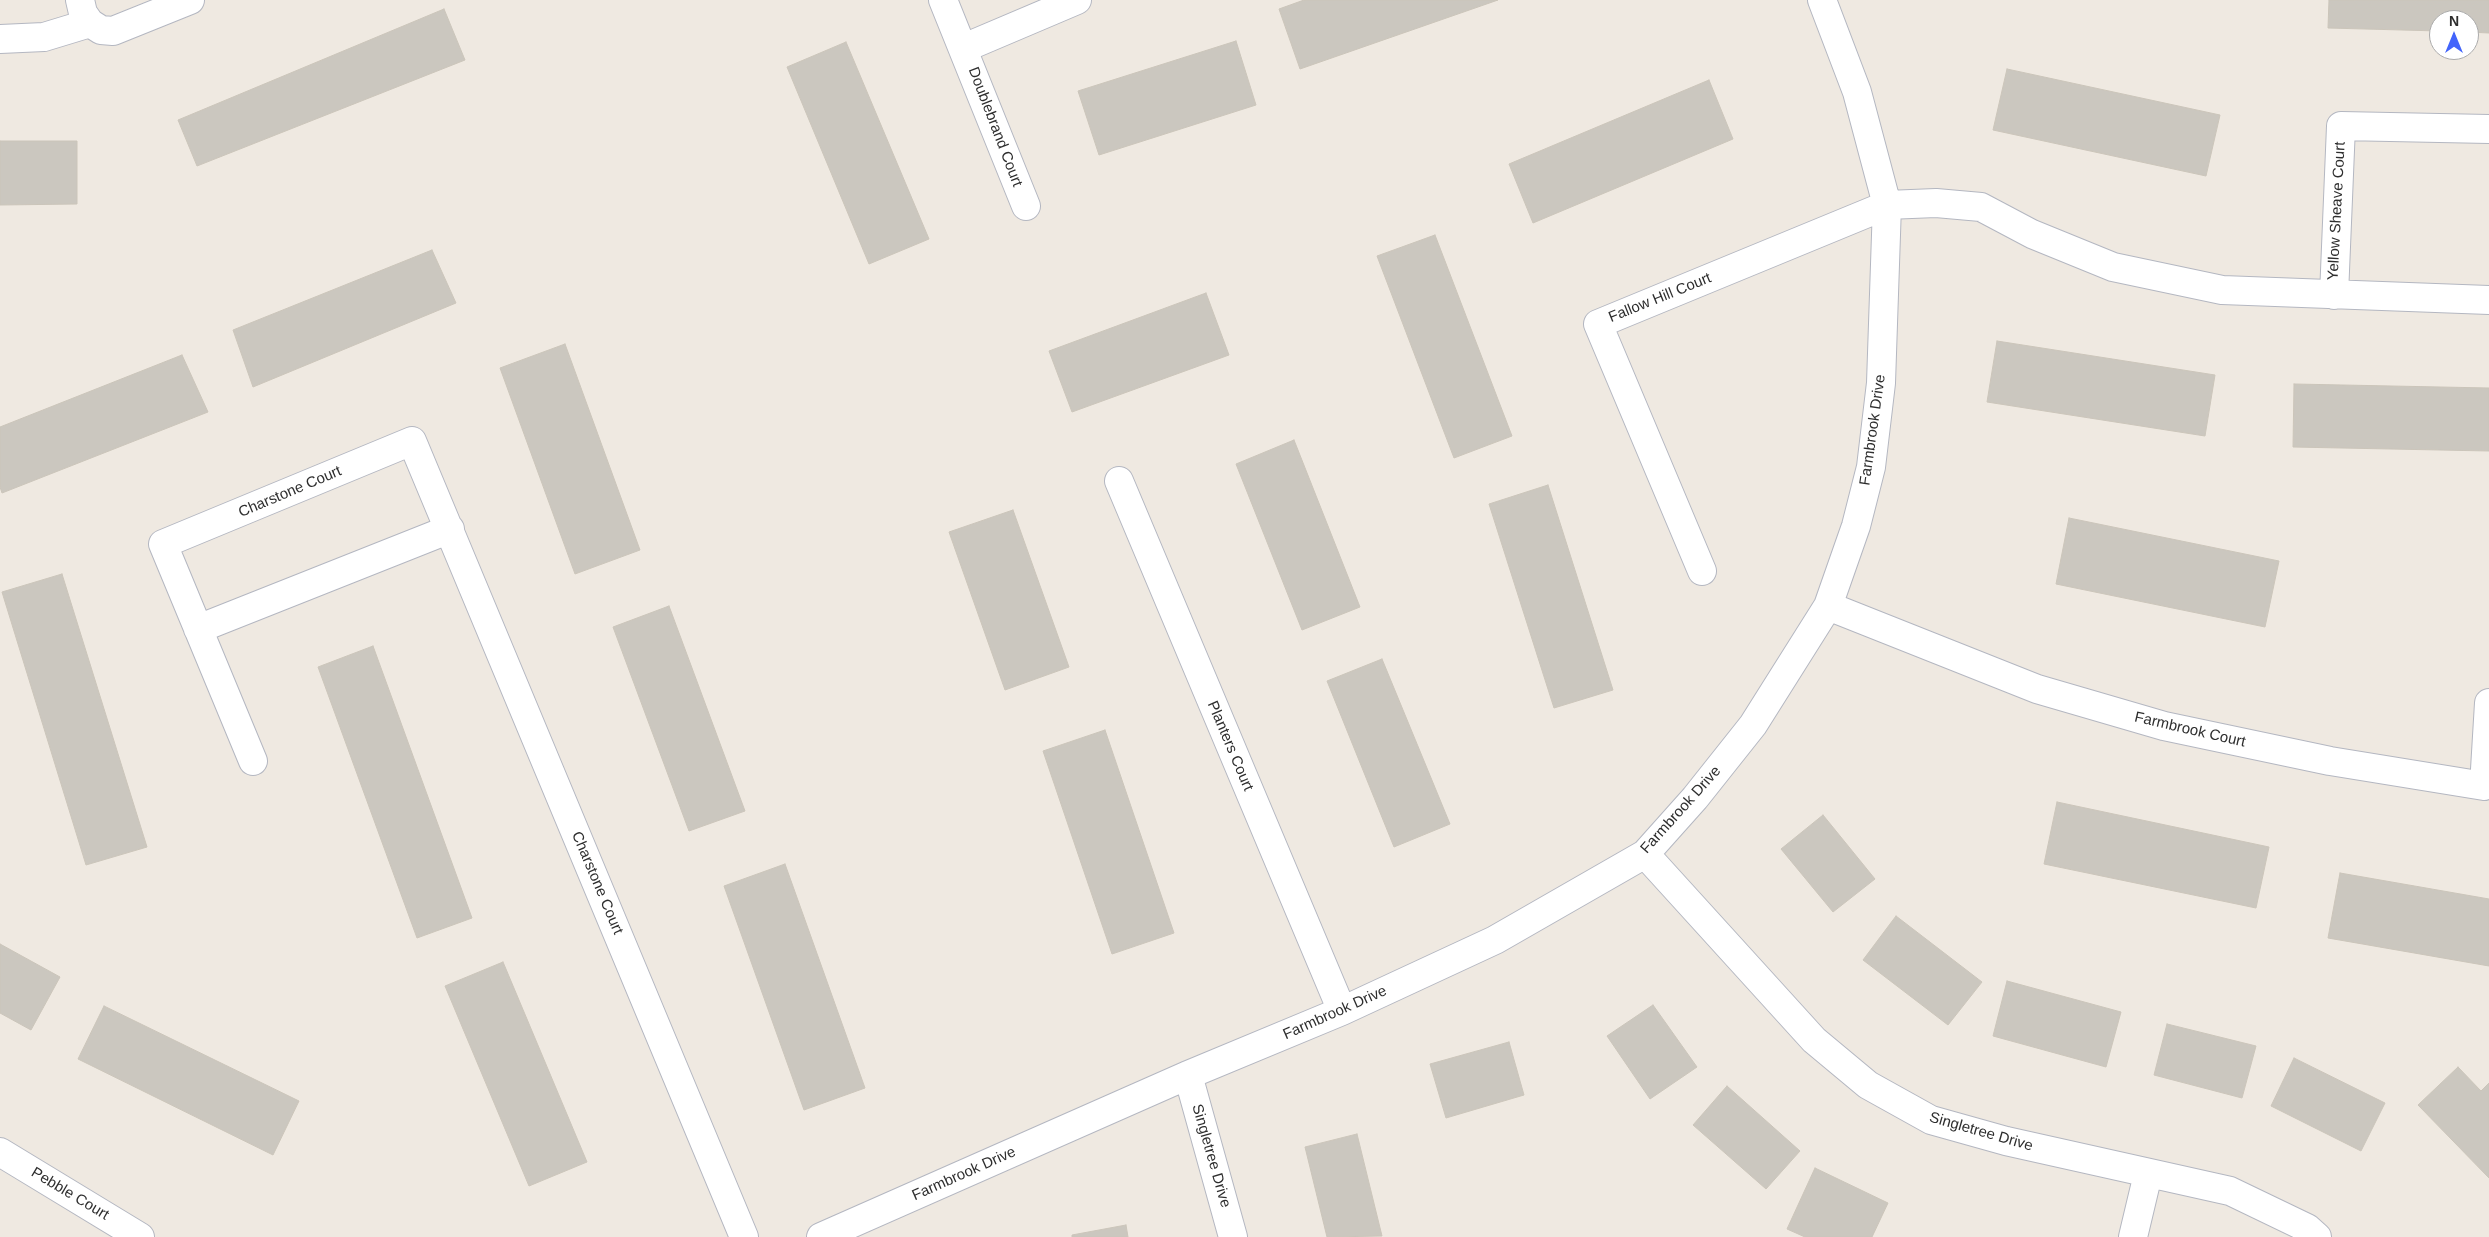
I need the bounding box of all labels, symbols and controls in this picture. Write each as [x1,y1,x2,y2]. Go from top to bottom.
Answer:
north arrow [2429,10,2479,60]
text: N [2449,13,2459,29]
street label: Doublebrand Court [964,65,1026,189]
street label: Yellow Sheave Court [2324,141,2350,281]
street label: Fallow Hill Court [1606,269,1714,327]
street label: Farmbrook Drive [1856,373,1890,487]
street label: Charstone Court [236,462,344,522]
street label: Planters Court [1203,698,1257,794]
street label: Farmbrook Court [2133,708,2247,752]
street label: Farmbrook Drive [1637,762,1725,858]
street label: Charstone Court [567,829,627,937]
street label: Farmbrook Drive [1280,982,1390,1044]
street label: Singletree Drive [1188,1102,1234,1210]
street label: Singletree Drive [1927,1109,2035,1155]
street label: Farmbrook Drive [909,1143,1019,1205]
street label: Pebble Court [28,1164,112,1224]

